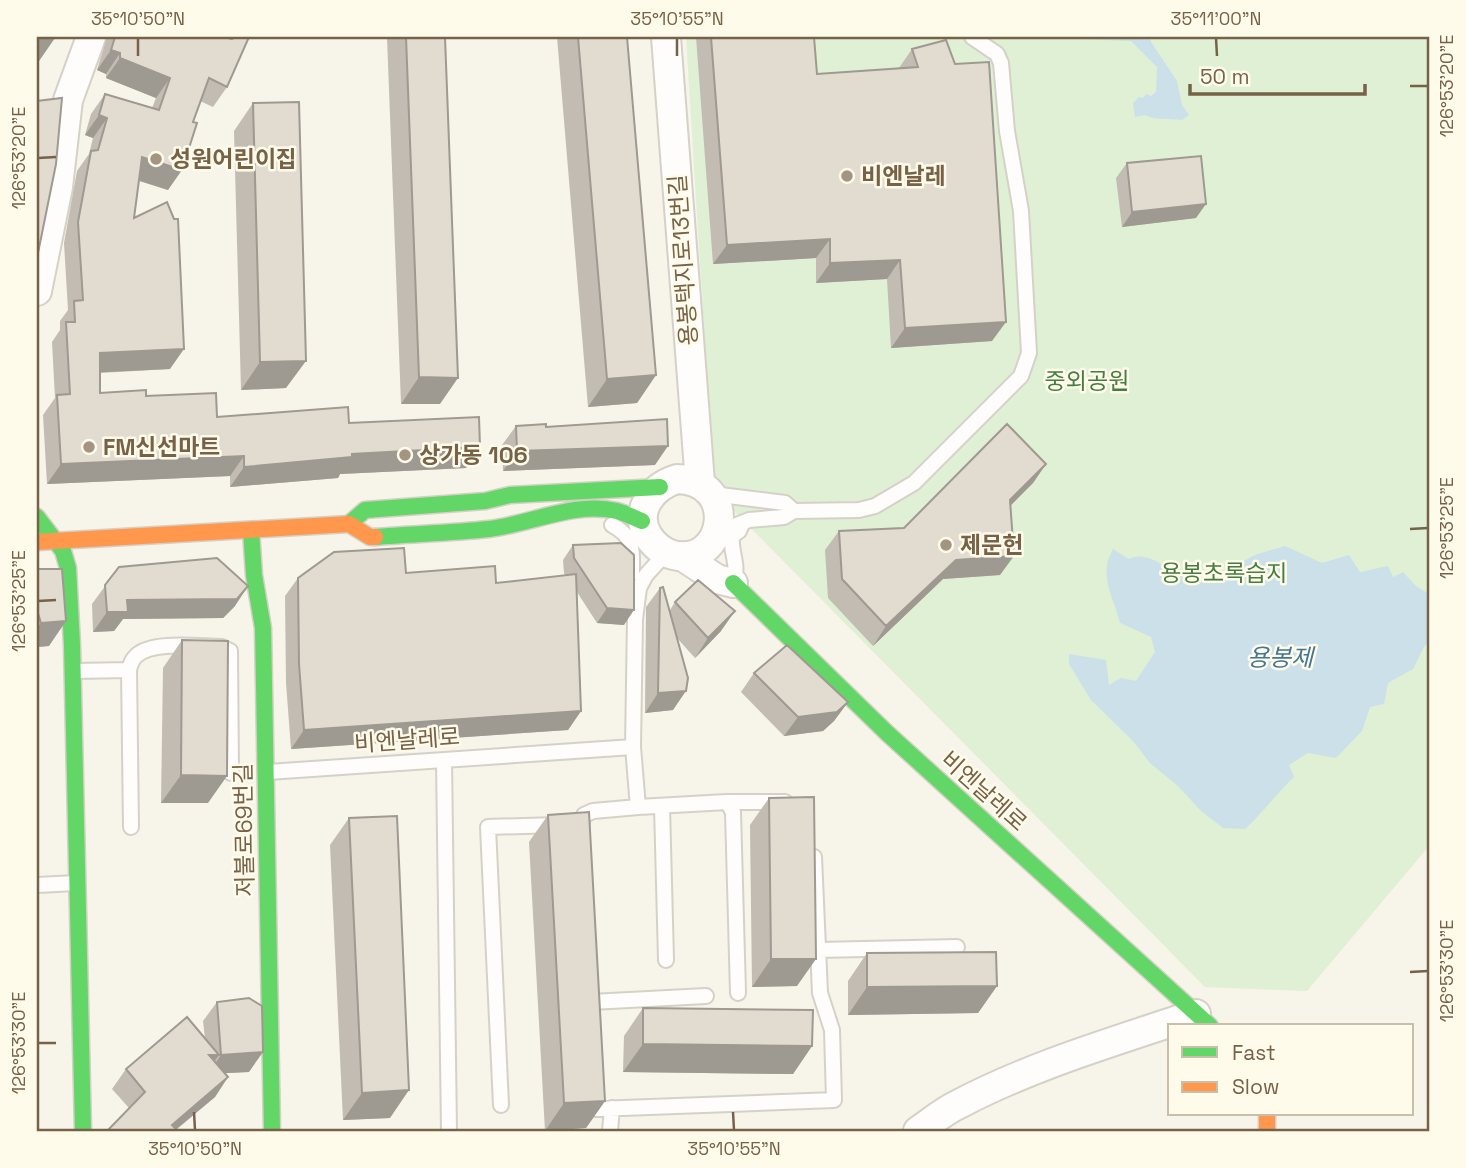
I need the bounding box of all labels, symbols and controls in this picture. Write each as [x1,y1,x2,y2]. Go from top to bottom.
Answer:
text: 35°10'50"N [91,7,185,30]
text: 35°10'55"N [630,7,724,30]
text: 35°11'00"N [1171,7,1261,30]
text: 126°53'20"E [1435,35,1458,137]
scale bar [1190,52,1364,96]
text: 50 m [1200,63,1250,90]
text: 126°53'20"E [7,107,30,209]
place label: 성원어린이집 [170,144,297,174]
marker: 성원어린이집 [148,151,164,167]
place label: 비엔날레 [861,161,946,191]
marker: 비엔날레 [839,168,855,184]
street label: 용봉택지로13번길 [662,173,704,347]
park label: 중외공원 [1045,366,1129,396]
place label: FM신선마트 [103,432,220,462]
marker: FM신선마트 [81,439,97,455]
place label: 상가동 106 [419,440,528,470]
marker: 상가동 106 [397,447,413,463]
text: 126°53'25"E [1435,477,1458,579]
place label: 제문헌 [960,530,1023,560]
marker: 제문헌 [938,537,954,553]
text: 126°53'25"E [7,550,30,652]
park label: 용봉초록습지 [1161,558,1287,588]
water label: 용봉제 [1247,642,1316,673]
street label: 비엔날레로 [353,721,461,759]
street label: 비엔날레로 [935,744,1033,838]
street label: 저불로69번길 [228,763,260,897]
text: 126°53'30"E [1435,920,1458,1022]
text: 126°53'30"E [7,992,30,1094]
legend [1168,1024,1414,1116]
text: Fast [1232,1039,1276,1066]
text: Slow [1232,1073,1280,1100]
text: 35°10'50"N [148,1137,242,1160]
text: 35°10'55"N [687,1137,781,1160]

